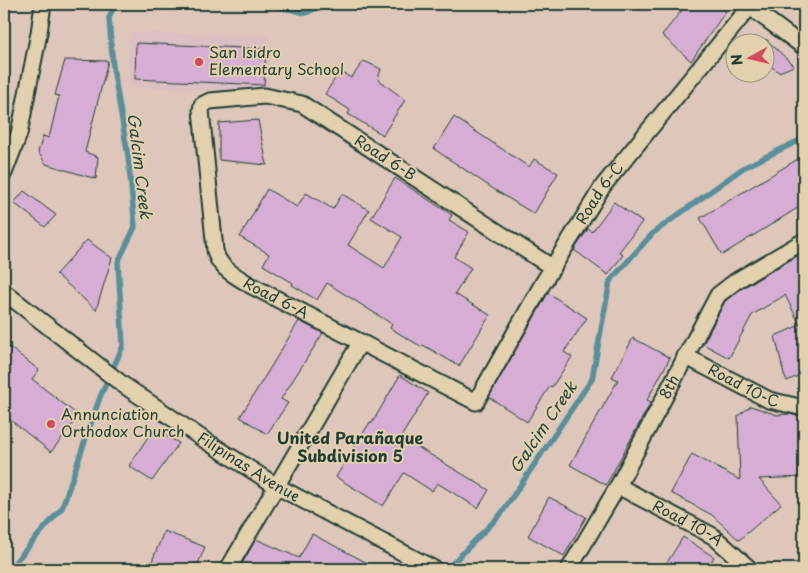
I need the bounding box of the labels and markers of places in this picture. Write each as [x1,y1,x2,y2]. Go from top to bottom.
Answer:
place label: San Isidro Elementary School [209,40,344,80]
marker: San Isidro Elementary School [193,56,205,68]
place label: Annunciation Orthodox Church [61,402,185,442]
marker: Annunciation Orthodox Church [45,418,57,430]

